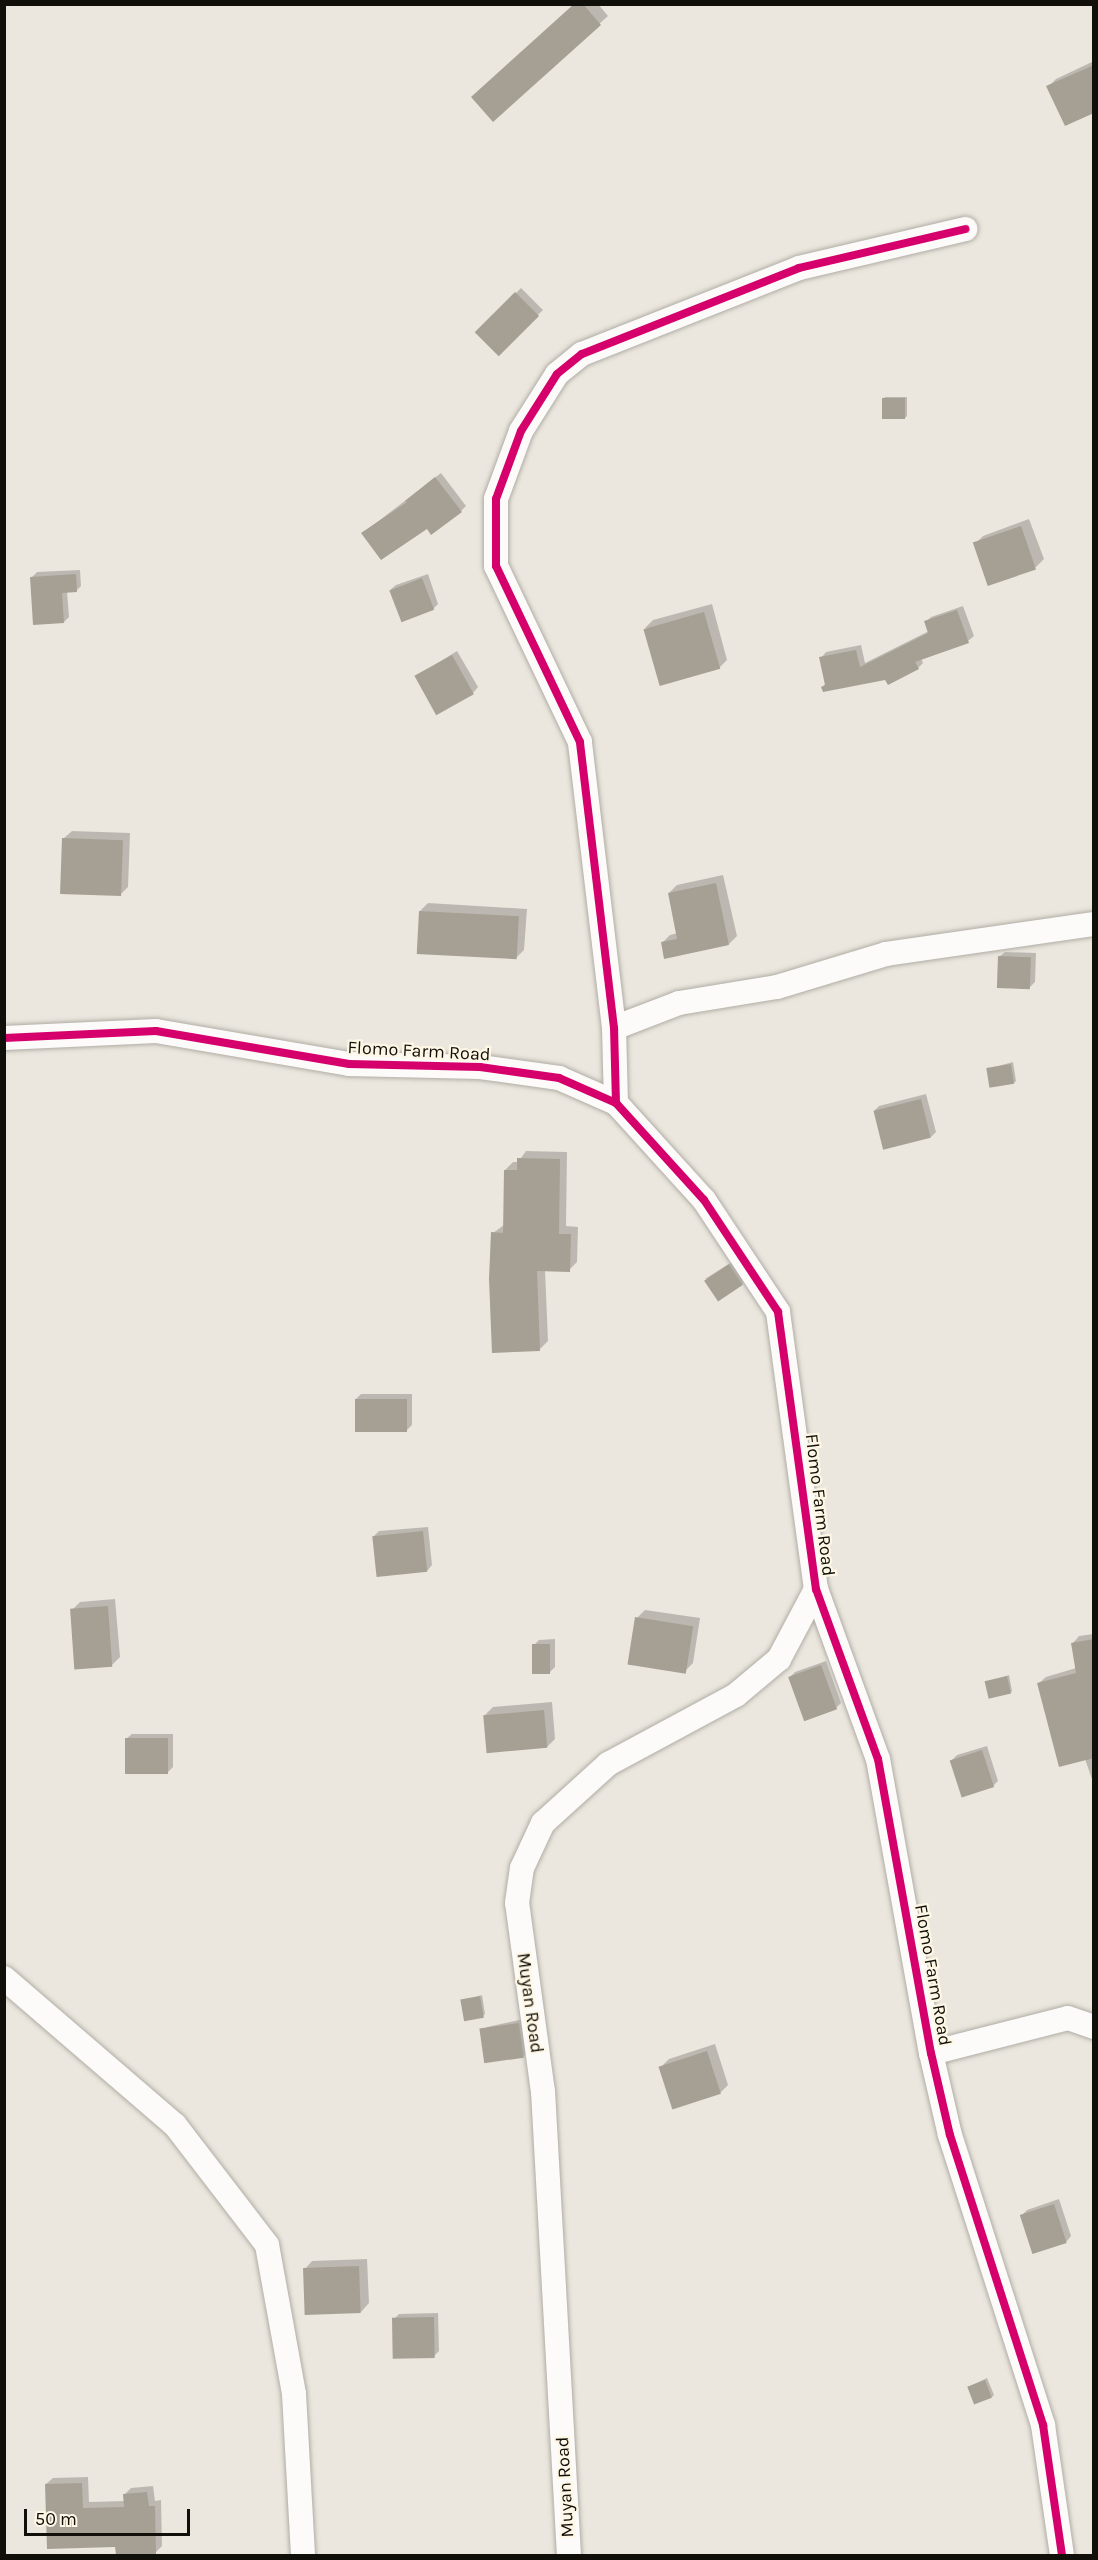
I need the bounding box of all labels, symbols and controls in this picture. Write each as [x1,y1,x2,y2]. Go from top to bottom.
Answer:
street label: Flomo Farm Road [347,1036,491,1066]
street label: Flomo Farm Road [801,1433,839,1577]
street label: Flomo Farm Road [910,1903,956,2047]
street label: Muyan Road [512,1951,548,2055]
street label: Muyan Road [552,2436,578,2538]
scale bar [27,2497,194,2535]
text: 50 m [35,2508,77,2530]

